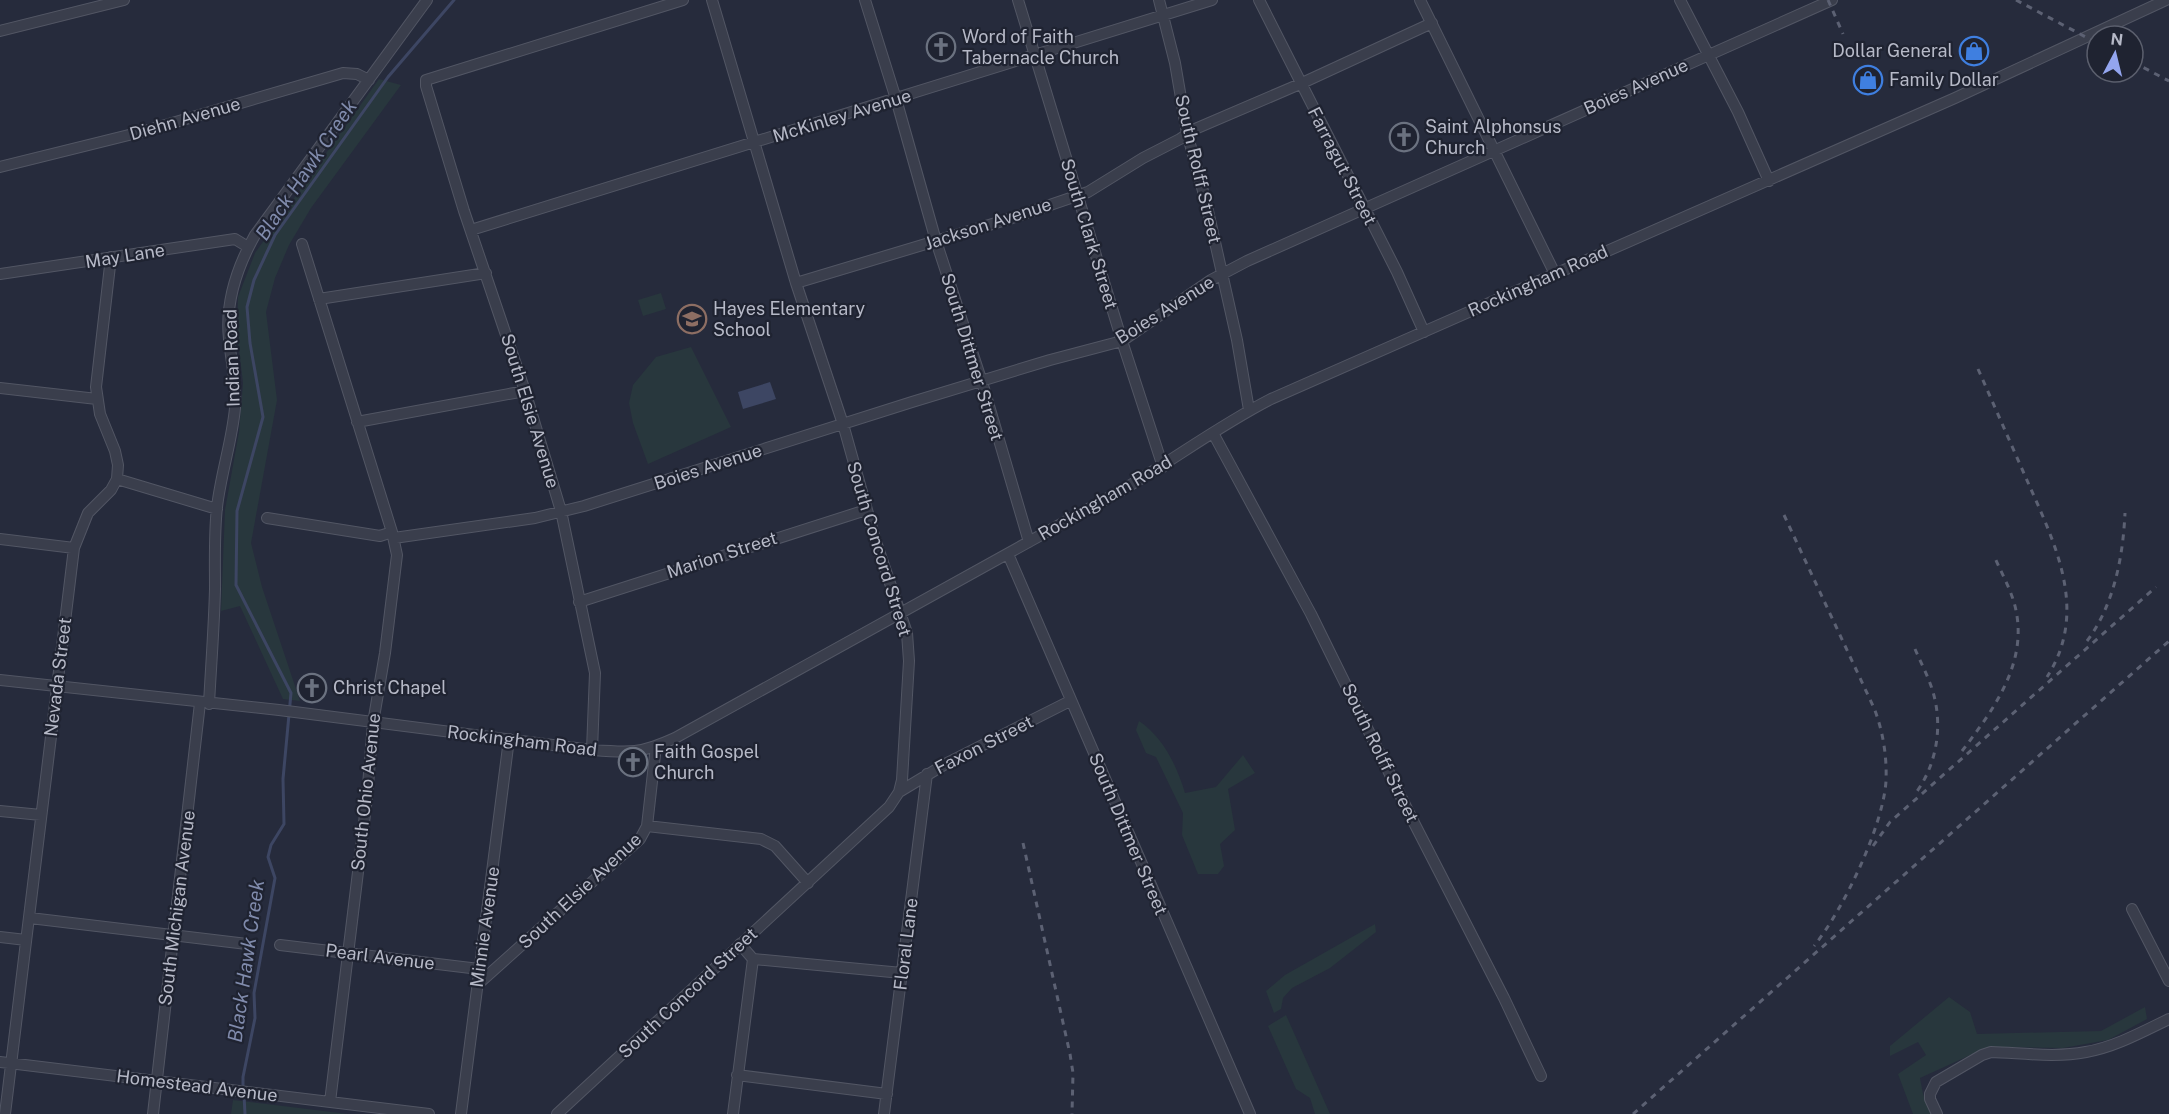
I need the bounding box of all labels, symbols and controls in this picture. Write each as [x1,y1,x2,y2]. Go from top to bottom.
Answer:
north arrow [2085,24,2145,84]
place label: Word of Faith Tabernacle Church [962,26,1119,68]
text: N [2109,29,2124,50]
church icon: Word of Faith Tabernacle Church [925,31,957,63]
shop icon: Dollar General [1958,35,1990,67]
place label: Dollar General [1832,40,1953,61]
street label: Boies Avenue [1580,54,1691,119]
shop icon: Family Dollar [1852,64,1884,96]
place label: Family Dollar [1889,69,1999,90]
street label: McKinley Avenue [770,84,914,147]
street label: South Rolff Street [1171,92,1226,245]
street label: Diehn Avenue [127,93,243,144]
water label: Black Hawk Creek [250,95,362,245]
street label: Farragut Street [1304,103,1381,228]
place label: Saint Alphonsus Church [1425,116,1561,158]
church icon: Saint Alphonsus Church [1388,121,1420,153]
street label: South Clark Street [1057,156,1122,312]
street label: Jackson Avenue [922,193,1054,254]
street label: May Lane [84,239,166,272]
street label: Rockingham Road [1465,240,1611,321]
street label: South Dittmer Street [937,270,1008,443]
street label: Boies Avenue [1112,271,1218,348]
place label: Hayes Elementary School [713,298,865,340]
school or university icon: Hayes Elementary School [676,303,708,335]
street label: Indian Road [219,309,244,407]
street label: South Elsie Avenue [497,331,564,491]
street label: Boies Avenue [651,439,764,494]
street label: Rockingham Road [1034,451,1175,544]
street label: South Concord Street [843,459,916,639]
street label: Marion Street [664,527,780,582]
street label: Nevada Street [40,616,75,738]
church icon: Christ Chapel [296,672,328,704]
place label: Christ Chapel [333,677,447,698]
street label: South Rolff Street [1338,680,1423,826]
street label: Faxon Street [931,711,1036,778]
street label: South Ohio Avenue [347,712,384,872]
street label: Rockingham Road [446,721,598,760]
place label: Faith Gospel Church [654,741,759,783]
church icon: Faith Gospel Church [617,746,649,778]
street label: South Dittmer Street [1085,750,1172,918]
street label: South Michigan Avenue [154,809,199,1007]
street label: South Elsie Avenue [514,828,645,953]
street label: Minnie Avenue [466,865,503,989]
water label: Black Hawk Creek [223,878,269,1044]
street label: Floral Lane [889,896,922,991]
street label: South Concord Street [614,923,761,1062]
street label: Pearl Avenue [324,939,436,974]
street label: Homestead Avenue [115,1065,279,1106]

